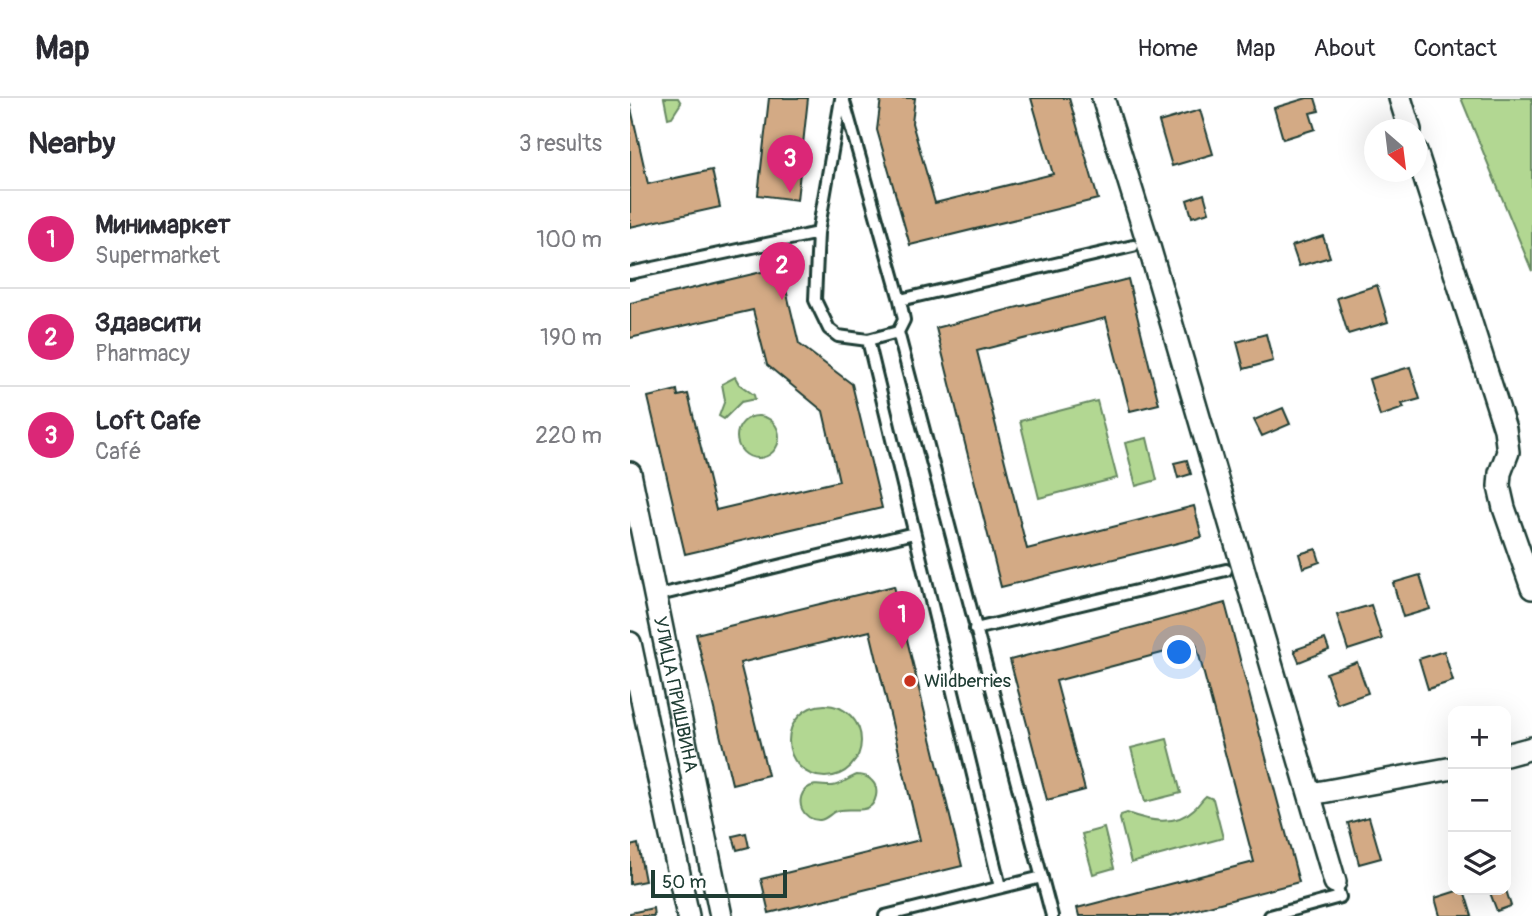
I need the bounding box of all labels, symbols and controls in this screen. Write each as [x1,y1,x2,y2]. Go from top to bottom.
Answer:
text: Map [35,28,90,69]
text: Home [1137,34,1198,63]
text: Map [1236,34,1276,63]
text: About [1314,34,1376,63]
text: Contact [1414,34,1497,63]
north arrow [1364,119,1427,182]
text: Nearby [28,125,115,162]
text: 3 results [519,129,602,158]
pin: 3 [767,135,813,193]
text: Минимаркет [95,209,231,241]
text: 1 [47,225,56,254]
text: 100 m [536,225,602,254]
text: Supermarket [95,241,220,270]
pin: 2 [759,242,805,300]
text: Здавсити [95,307,200,339]
text: 2 [45,323,57,352]
text: 190 m [540,323,602,352]
text: Pharmacy [95,339,190,368]
text: Loft Cafe [95,405,200,437]
text: 3 [45,421,57,450]
text: 220 m [535,421,602,450]
text: Café [95,437,141,466]
pin: 1 [879,591,925,649]
street label: УЛИЦА ПРИШВИНА [648,614,703,774]
your location [1162,635,1196,669]
place label: Wildberries [924,669,1011,693]
marker: Wildberries [902,673,918,689]
map controls [1448,706,1511,895]
button: + [1448,706,1511,769]
button: − [1448,769,1511,832]
button: layers [1448,832,1511,895]
scale bar [651,867,788,899]
text: 50 m [662,870,706,894]

